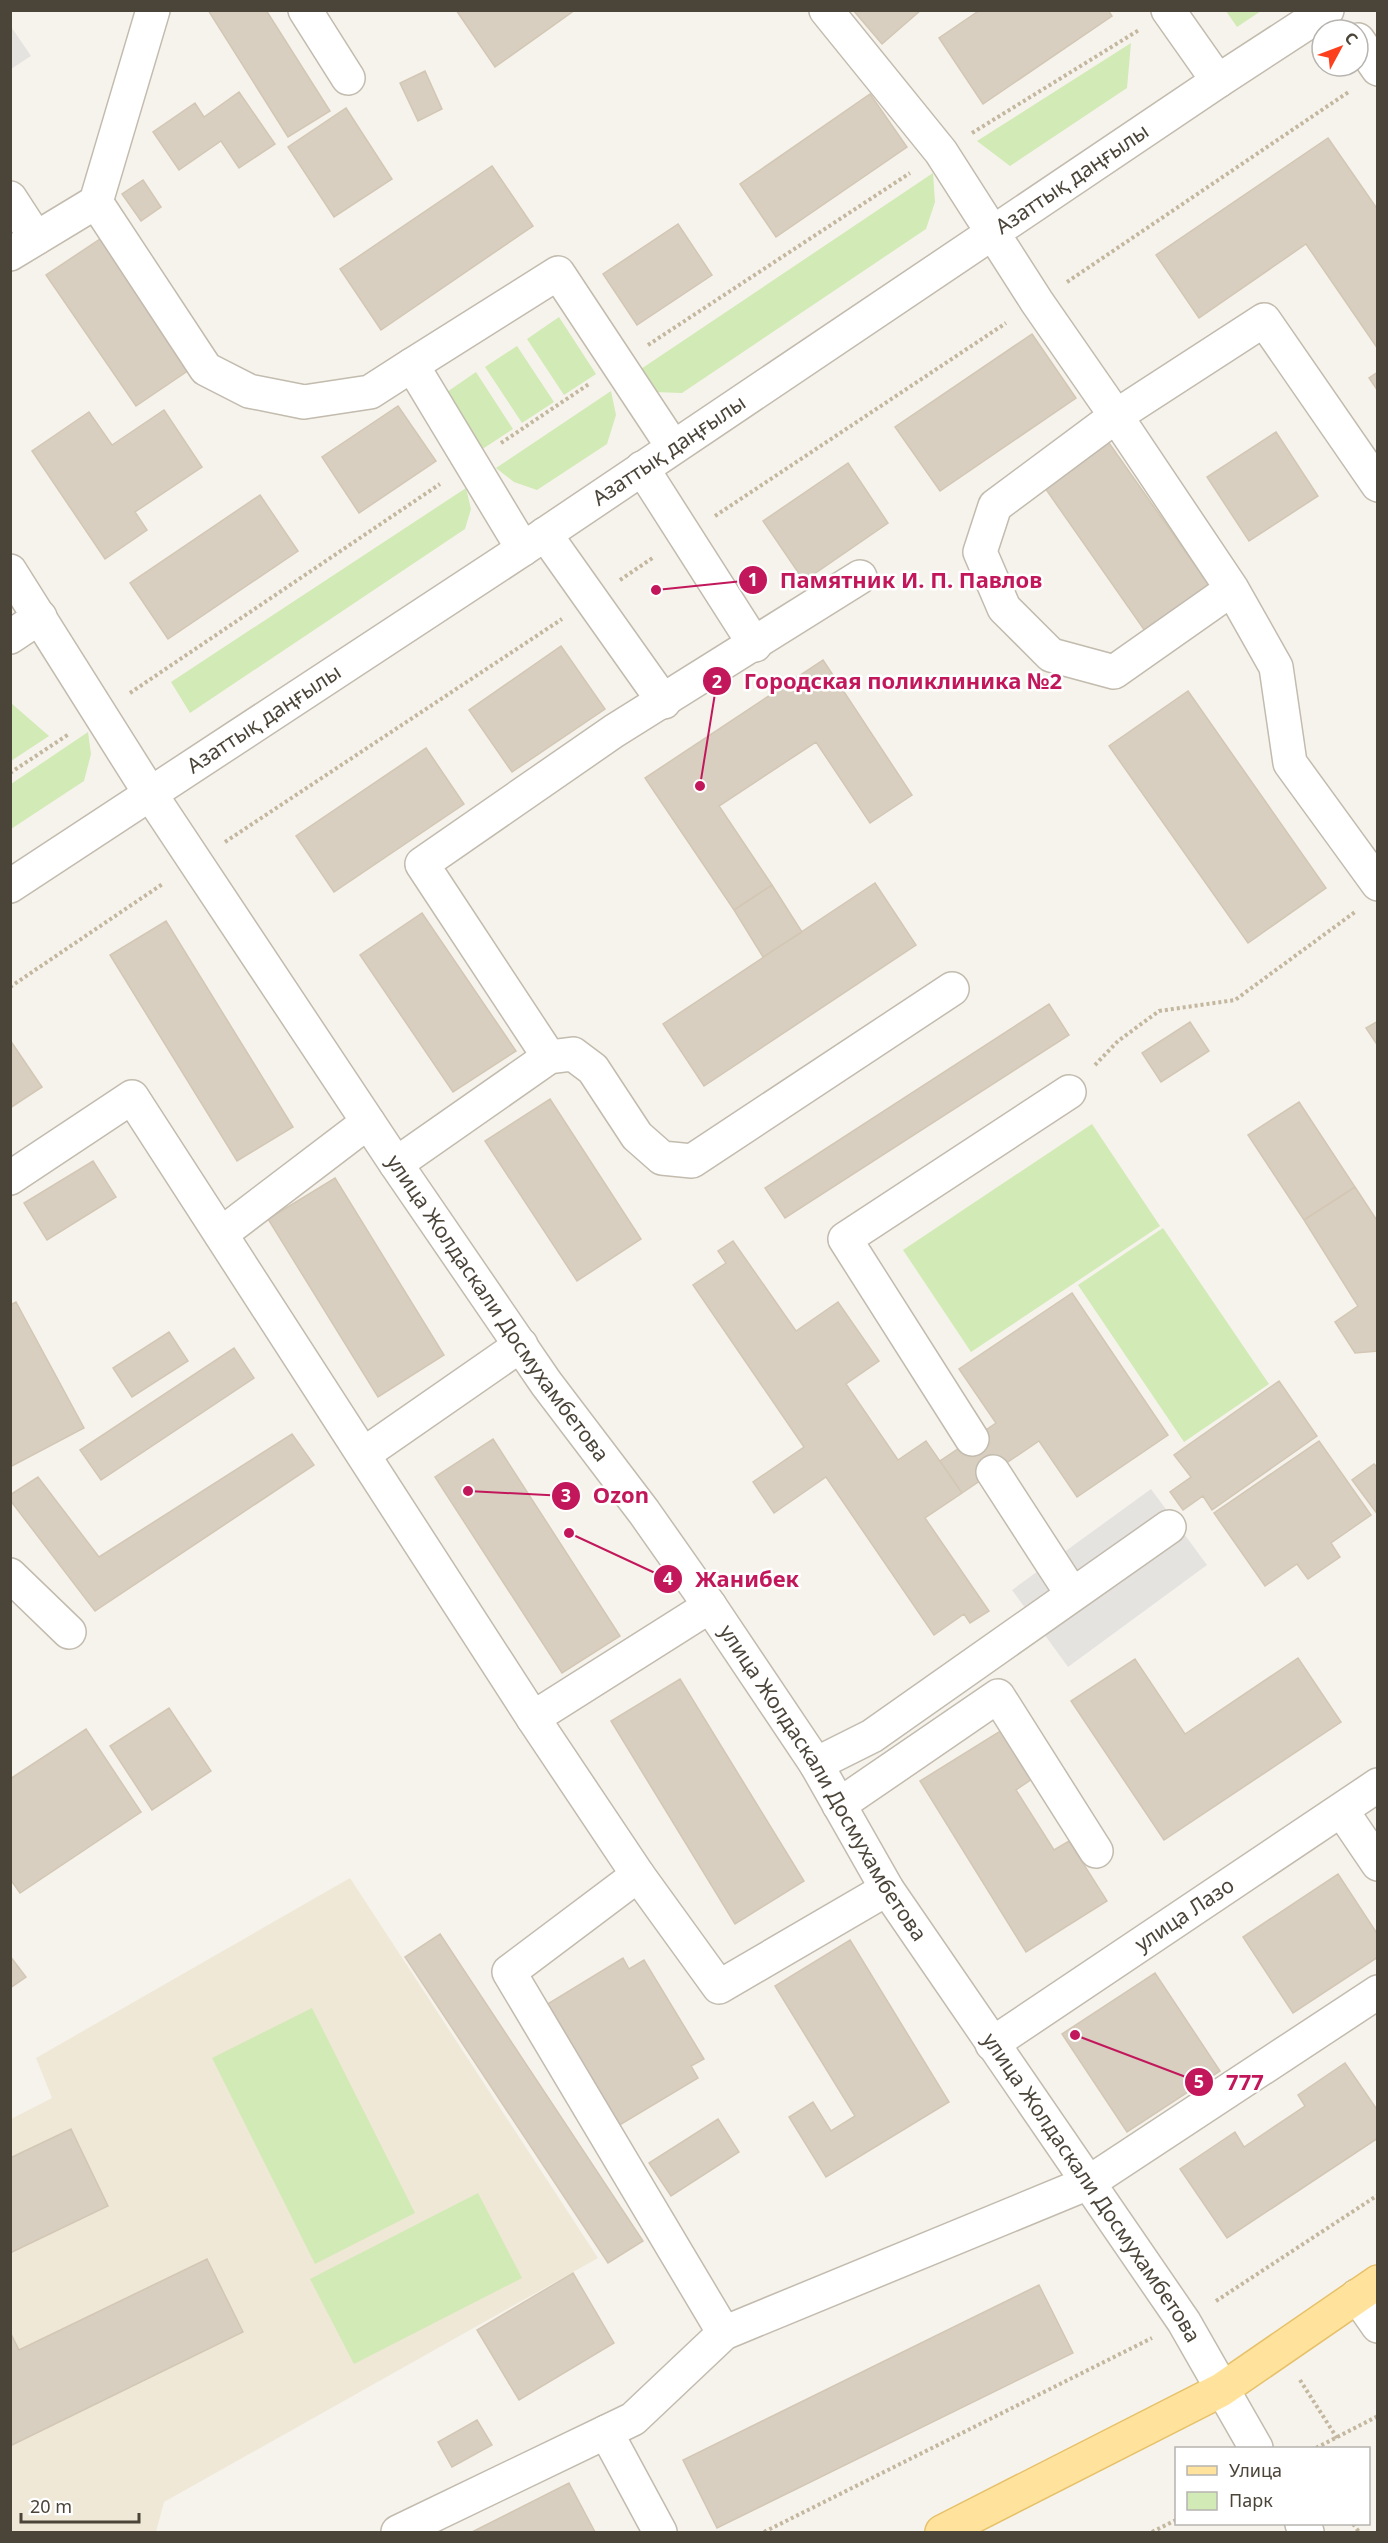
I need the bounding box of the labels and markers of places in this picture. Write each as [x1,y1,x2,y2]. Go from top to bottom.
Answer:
callout: Памятник И. П. Павлов [738,560,1055,600]
callout: Городская поликлиника №2 [702,661,1074,701]
callout: Ozon [551,1476,661,1516]
callout: Жанибек [653,1559,811,1599]
callout: 777 [1184,2062,1276,2102]

